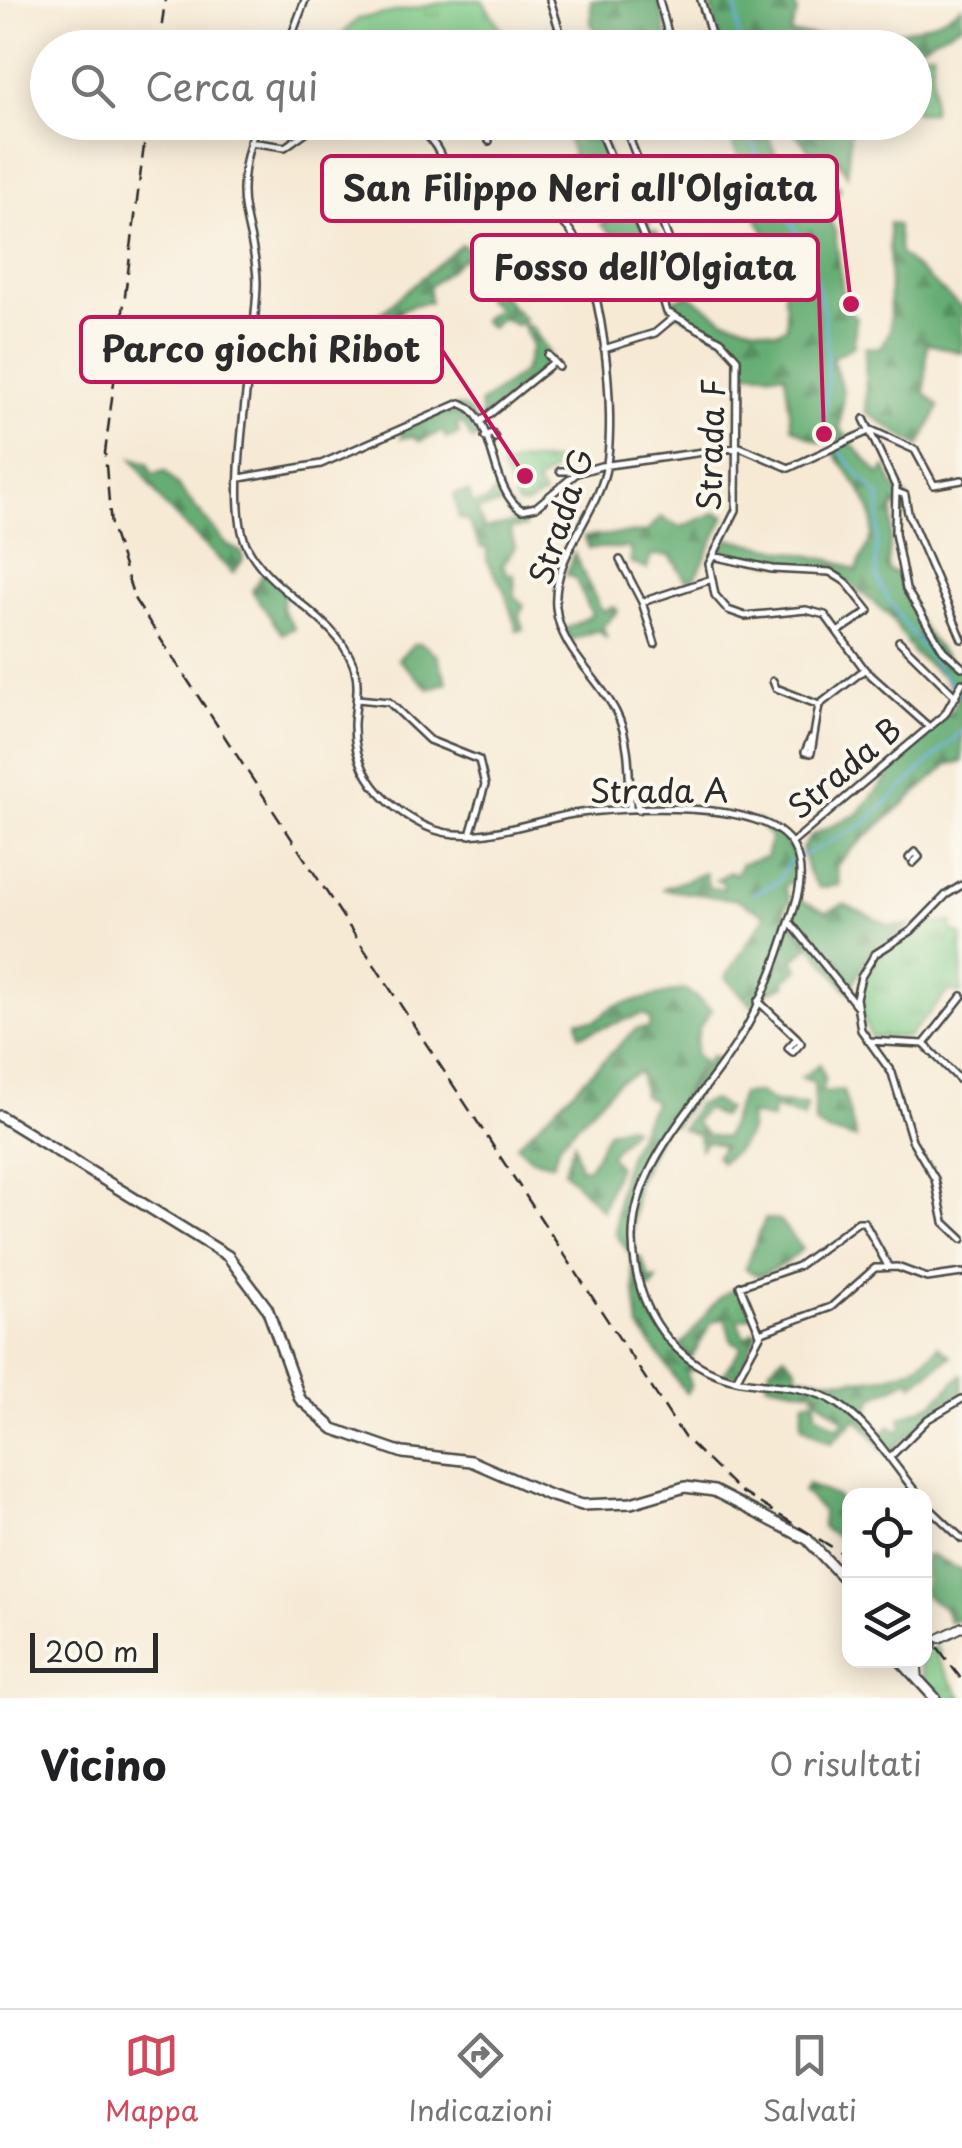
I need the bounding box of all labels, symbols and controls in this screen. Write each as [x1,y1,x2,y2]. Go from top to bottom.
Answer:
search box [30,30,932,140]
text: Cerca qui [145,57,318,114]
icon: search [65,58,120,113]
callout: San Filippo Neri all'Olgiata [322,156,837,221]
text: San Filippo Neri all'Olgiata [343,160,817,213]
callout: Fosso dell’Olgiata [472,235,818,300]
text: Fosso dell’Olgiata [493,239,797,292]
callout: Parco giochi Ribot [81,317,442,382]
text: Parco giochi Ribot [101,321,421,374]
street label: Strada F [684,378,736,512]
street label: Strada G [516,442,605,591]
street label: Strada B [776,705,911,830]
street label: Strada A [590,766,728,814]
map controls [842,1488,932,1668]
button: locate [842,1488,932,1578]
button: layers [842,1578,932,1668]
scale bar [30,1628,158,1672]
text: 200 m [45,1629,138,1672]
text: Vicino [40,1732,166,1795]
text: 0 risultati [769,1739,922,1787]
tab: Mappa [105,2028,198,2131]
tab: Indicazioni [408,2028,553,2131]
tab: Salvati [763,2028,857,2131]

